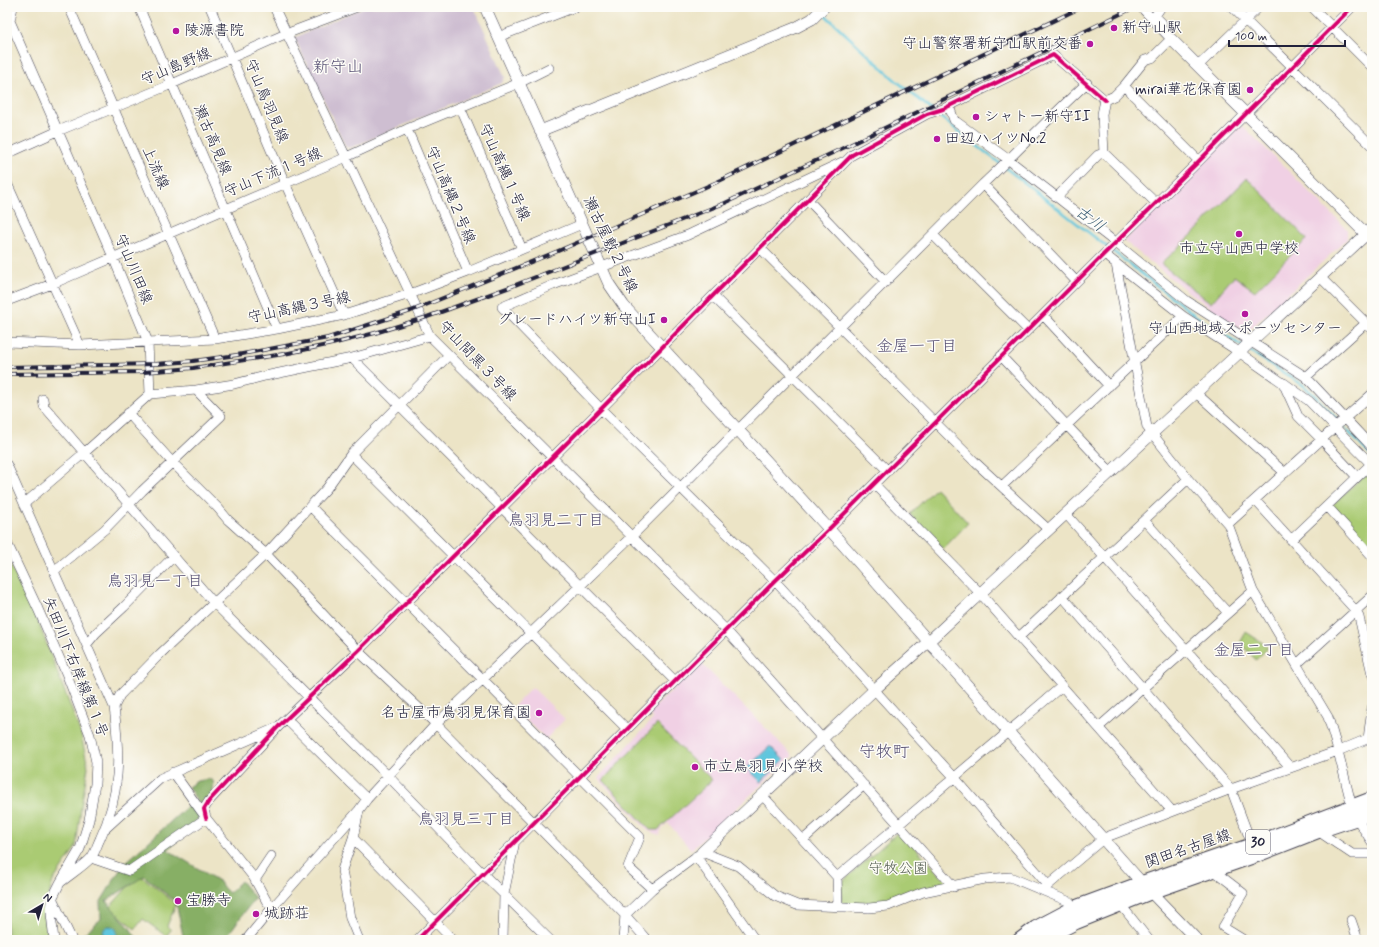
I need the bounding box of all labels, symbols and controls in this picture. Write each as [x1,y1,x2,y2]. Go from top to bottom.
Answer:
place label: 新守山駅 [1122,18,1182,38]
place label: 陵源書院 [184,21,244,41]
scale bar [1229,22,1345,48]
marker: 新守山駅 [1109,23,1119,33]
marker: 陵源書院 [171,26,181,36]
text: 100 m [1235,29,1267,45]
place label: 守山警察署新守山駅前交番 [902,34,1082,54]
marker: 守山警察署新守山駅前交番 [1085,39,1095,49]
street label: 守山島野線 [138,43,214,91]
street label: 守山鳥羽見線 [239,56,293,146]
district label: 新守山 [313,56,364,78]
place label: mirai華花保育園 [1135,80,1242,100]
marker: mirai華花保育園 [1245,85,1255,95]
street label: 瀬古高見線 [188,102,236,178]
place label: シャトー新守II [984,107,1091,127]
marker: シャトー新守II [971,112,981,122]
street label: 守山高縄１号線 [474,120,534,224]
place label: 田辺ハイツNo.2 [945,129,1046,149]
marker: 田辺ハイツNo.2 [932,134,942,144]
street label: 上流線 [137,143,173,193]
street label: 守山下流１号線 [221,143,325,203]
street label: 守山高縄２号線 [420,143,480,247]
street label: 瀬古屋敷２号線 [578,193,642,297]
water label: 古川 [1071,201,1109,237]
marker: 市立守山西中学校 [1234,229,1244,239]
street label: 守山川田線 [109,231,157,307]
place label: 市立守山西中学校 [1179,239,1299,259]
street label: 守山高縄３号線 [246,287,352,329]
marker: 守山西地域スポーツセンター [1240,309,1250,319]
place label: グレードハイツ新守山I [497,310,656,330]
marker: グレードハイツ新守山I [659,315,669,325]
street label: 守山間黒３号線 [433,316,521,406]
place label: 守山西地域スポーツセンター [1148,319,1342,339]
district label: 金屋一丁目 [877,336,957,357]
district label: 鳥羽見二丁目 [508,510,604,531]
district label: 鳥羽見一丁目 [107,571,203,592]
street label: 矢田川下右岸線第１号 [38,594,112,740]
district label: 金屋二丁目 [1214,640,1294,661]
place label: 名古屋市鳥羽見保育園 [381,703,531,723]
marker: 名古屋市鳥羽見保育園 [534,708,544,718]
district label: 守牧町 [859,741,910,763]
place label: 市立鳥羽見小学校 [703,757,823,777]
marker: 市立鳥羽見小学校 [690,762,700,772]
district label: 鳥羽見三丁目 [418,809,514,830]
street label: 関田名古屋線 [1142,825,1234,873]
road number: 30 [1246,830,1270,854]
park label: 守牧公園 [868,859,928,879]
north arrow [22,885,62,925]
text: N [40,890,55,906]
place label: 宝勝寺 [186,891,231,911]
marker: 宝勝寺 [173,896,183,906]
place label: 城跡荘 [264,904,309,924]
marker: 城跡荘 [251,909,261,919]

